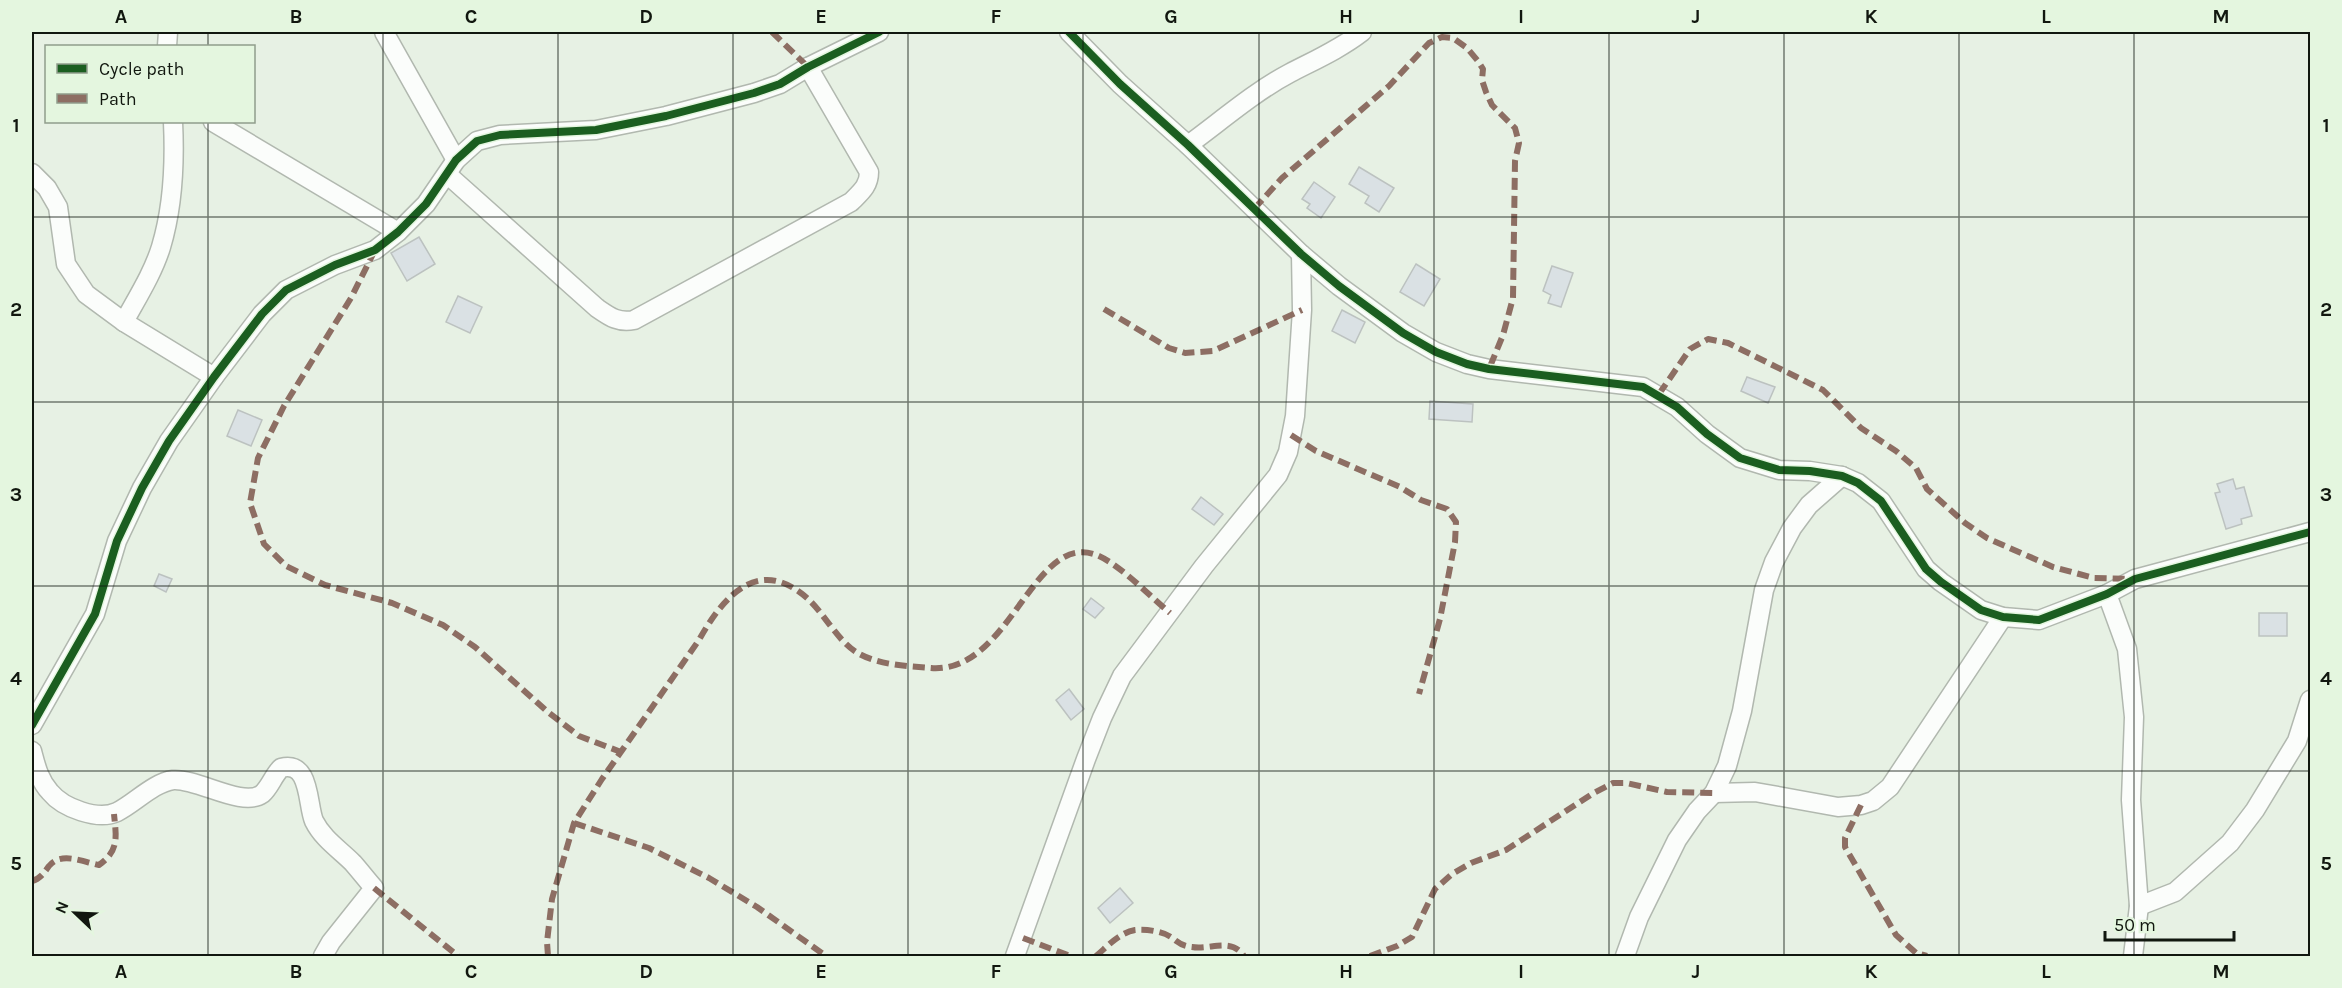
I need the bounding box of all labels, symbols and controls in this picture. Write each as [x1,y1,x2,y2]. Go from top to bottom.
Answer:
text: A [115,5,128,28]
text: B [290,5,302,28]
text: C [465,5,477,28]
text: D [639,5,653,28]
text: E [815,5,827,28]
text: F [991,5,1002,28]
text: G [1164,5,1178,28]
text: H [1339,5,1353,28]
text: I [1518,5,1524,28]
text: J [1692,5,1700,28]
text: K [1864,5,1878,28]
text: L [2041,5,2051,28]
text: M [2212,5,2230,28]
legend [45,45,255,123]
text: Cycle path [99,58,184,80]
text: Path [99,88,137,110]
text: 1 [12,114,20,137]
text: 1 [2322,114,2330,137]
text: 2 [10,298,22,321]
text: 2 [2320,298,2332,321]
text: 3 [10,483,22,506]
text: 3 [2320,483,2332,506]
text: 4 [10,667,22,690]
text: 4 [2320,667,2332,690]
text: 5 [10,852,22,875]
text: 5 [2320,852,2332,875]
north arrow [45,883,105,943]
text: N [51,898,73,916]
scale bar [2105,904,2234,942]
text: 50 m [2114,914,2156,936]
text: A [115,960,128,983]
text: B [290,960,302,983]
text: C [465,960,477,983]
text: D [639,960,653,983]
text: E [815,960,827,983]
text: F [991,960,1002,983]
text: G [1164,960,1178,983]
text: H [1339,960,1353,983]
text: I [1518,960,1524,983]
text: J [1692,960,1700,983]
text: K [1864,960,1878,983]
text: L [2041,960,2051,983]
text: M [2212,960,2230,983]

